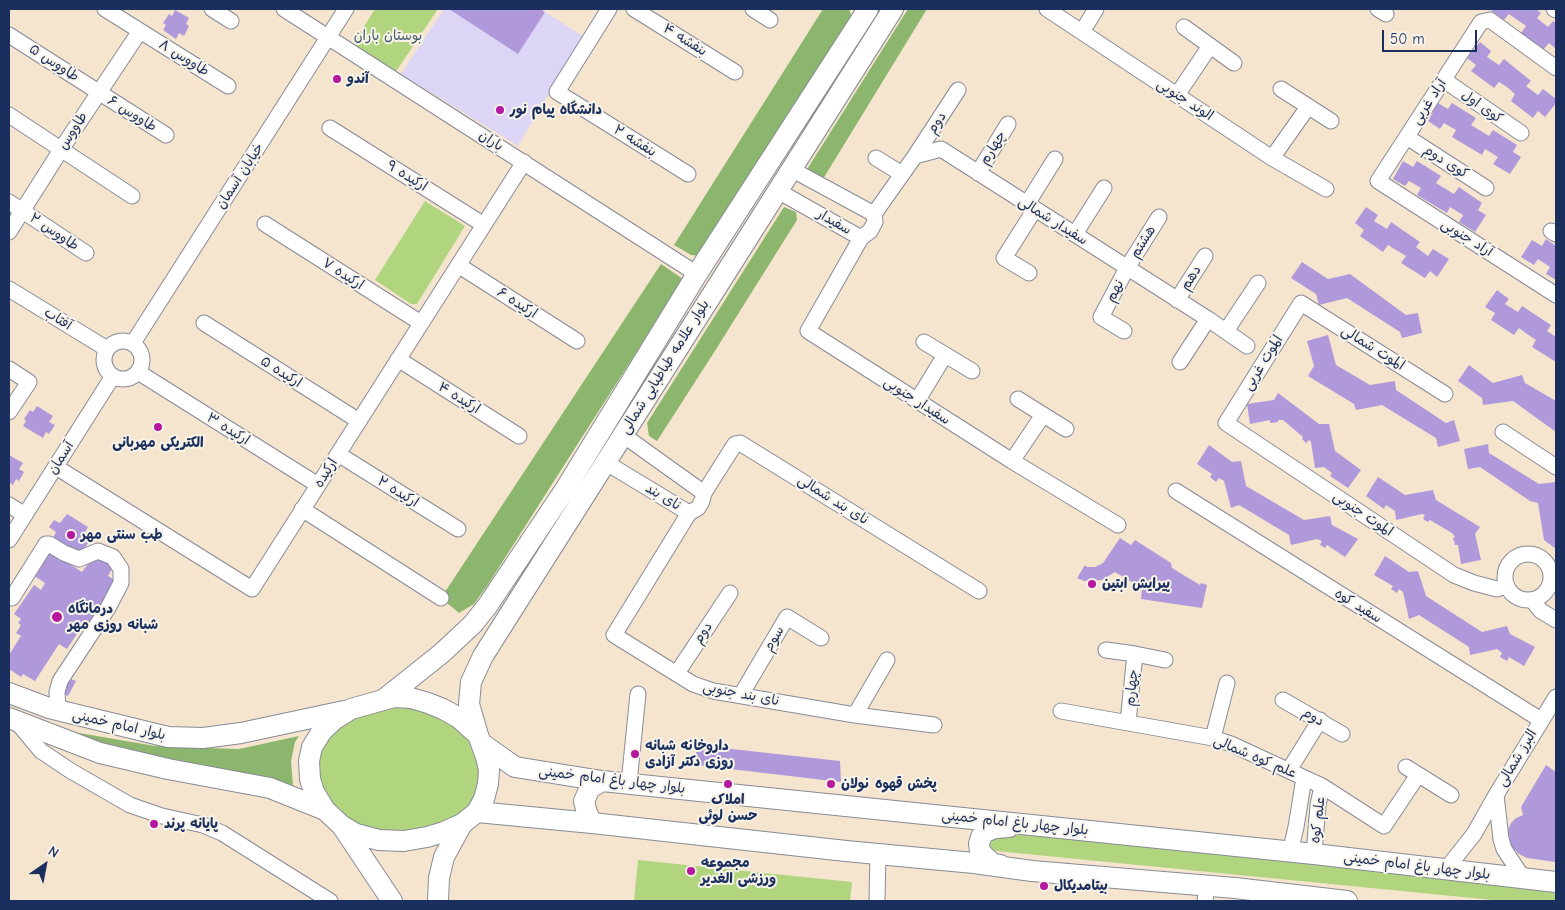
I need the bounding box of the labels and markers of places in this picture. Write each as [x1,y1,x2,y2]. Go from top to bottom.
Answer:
place label: آندو [347,71,369,87]
marker: آندو [331,73,343,85]
place label: دانشگاه پیام نور [510,102,602,118]
marker: دانشگاه پیام نور [494,104,506,116]
marker: الکتریکی مهربانی [152,421,164,433]
place label: الکتریکی مهربانی [112,435,204,451]
place label: طب سنتی مهر [81,527,163,543]
marker: طب سنتی مهر [65,529,77,541]
place label: پیرایش ابتین [1102,576,1170,592]
marker: پیرایش ابتین [1086,578,1098,590]
place label: درمانگاه شبانه روزی مهر [68,601,158,634]
marker: درمانگاه شبانه روزی مهر [50,610,64,624]
place label: داروخانه شبانه روزی دکتر آزادی [645,738,734,770]
marker: داروخانه شبانه روزی دکتر آزادی [629,748,641,760]
place label: پخش قهوه نولان [841,776,937,792]
marker: املاک حسن لوئی [722,778,734,790]
marker: پخش قهوه نولان [825,778,837,790]
place label: املاک حسن لوئی [698,792,758,824]
place label: پایانه پرند [164,816,218,832]
marker: پایانه پرند [148,818,160,830]
place label: مجموعه ورزشی الغدیر [701,855,776,888]
marker: مجموعه ورزشی الغدیر [685,865,697,877]
place label: بیتامدیکال [1054,878,1108,894]
marker: بیتامدیکال [1038,880,1050,892]

